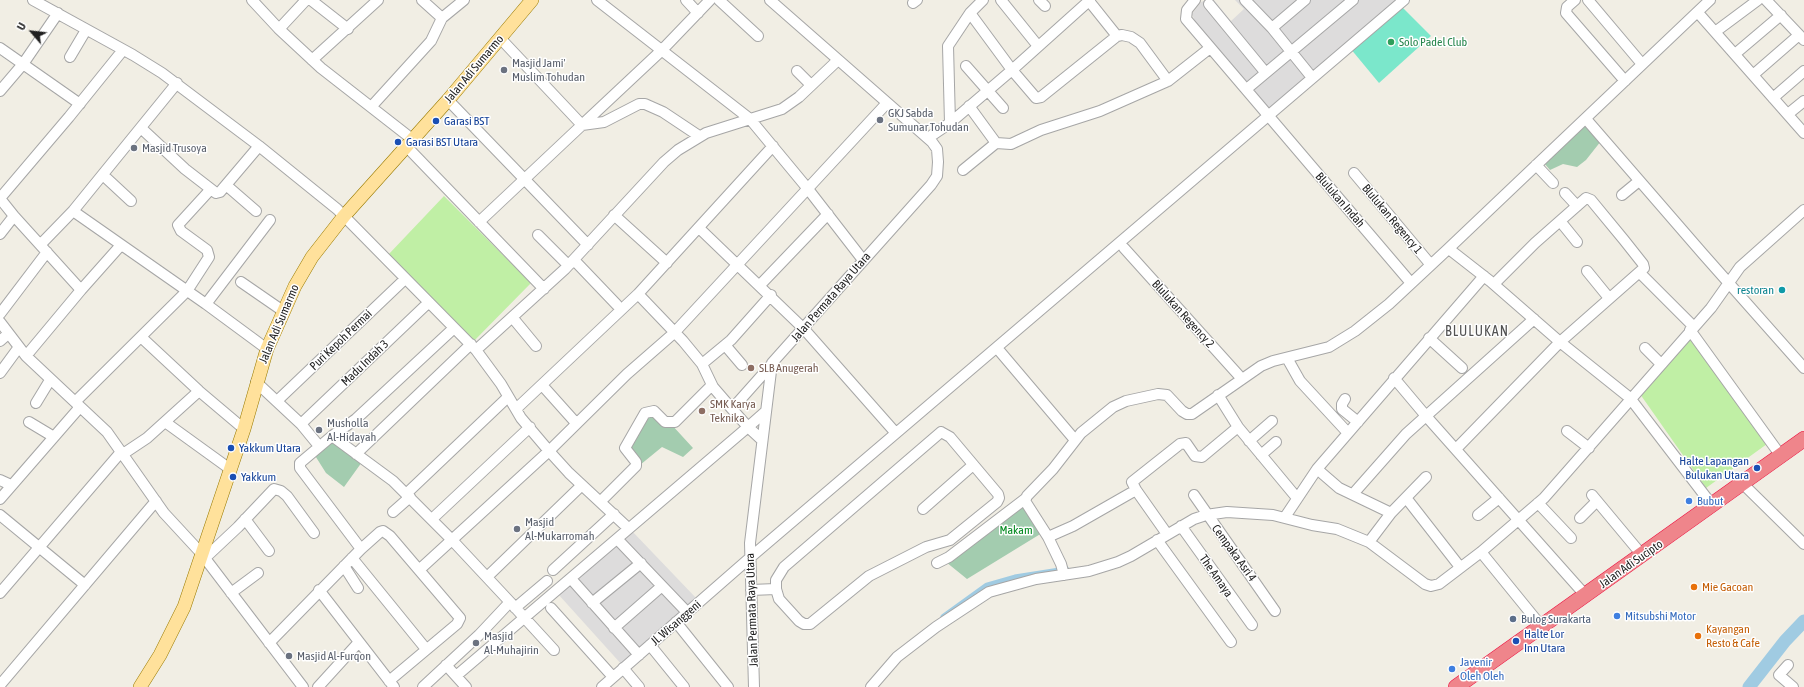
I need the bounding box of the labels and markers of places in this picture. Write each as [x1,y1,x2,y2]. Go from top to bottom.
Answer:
place label: Solo Padel Club [1399,35,1467,49]
marker: Solo Padel Club [1386,37,1396,47]
place label: Masjid Jami' Muslim Tohudan [512,56,585,84]
marker: Masjid Jami' Muslim Tohudan [499,65,509,75]
place label: GKJ Sabda Sumunar Tohudan [888,106,969,134]
place label: Garasi BST [444,114,489,128]
marker: GKJ Sabda Sumunar Tohudan [875,115,885,125]
marker: Garasi BST [431,116,441,126]
place label: Garasi BST Utara [406,135,478,149]
marker: Garasi BST Utara [393,137,403,147]
place label: Masjid Trusoya [142,141,207,155]
marker: Masjid Trusoya [129,143,139,153]
place label: restoran [1737,283,1774,297]
marker: restoran [1777,285,1787,295]
place label: SLB Anugerah [759,361,819,375]
marker: SLB Anugerah [746,363,756,373]
place label: SMK Karya Teknika [710,397,756,425]
marker: SMK Karya Teknika [697,406,707,416]
place label: Musholla Al-Hidayah [327,416,376,444]
marker: Musholla Al-Hidayah [314,425,324,435]
place label: Yakkum Utara [239,441,301,455]
marker: Yakkum Utara [226,443,236,453]
place label: Halte Lapangan Bulukan Utara [1679,454,1749,482]
marker: Halte Lapangan Bulukan Utara [1752,463,1762,473]
place label: Yakkum [241,470,276,484]
marker: Yakkum [228,472,238,482]
place label: Bubut [1697,494,1723,508]
marker: Bubut [1684,496,1694,506]
place label: Masjid Al-Mukarromah [525,515,595,543]
marker: Masjid Al-Mukarromah [512,524,522,534]
place label: Mie Gacoan [1702,580,1753,594]
marker: Mie Gacoan [1689,582,1699,592]
place label: Mitsubshi Motor [1625,609,1696,623]
marker: Mitsubshi Motor [1612,611,1622,621]
place label: Bulog Surakarta [1521,612,1591,626]
marker: Bulog Surakarta [1508,614,1518,624]
place label: Kayangan Resto & Cafe [1706,622,1760,650]
place label: Halte Lor Inn Utara [1524,627,1565,655]
place label: Masjid Al-Muhajirin [484,629,539,657]
marker: Kayangan Resto & Cafe [1693,631,1703,641]
marker: Halte Lor Inn Utara [1511,636,1521,646]
marker: Masjid Al-Muhajirin [471,638,481,648]
place label: Masjid Al-Furqon [297,649,371,663]
marker: Masjid Al-Furqon [284,651,294,661]
place label: Javenir Oleh Oleh [1460,655,1504,683]
marker: Javenir Oleh Oleh [1447,664,1457,674]

